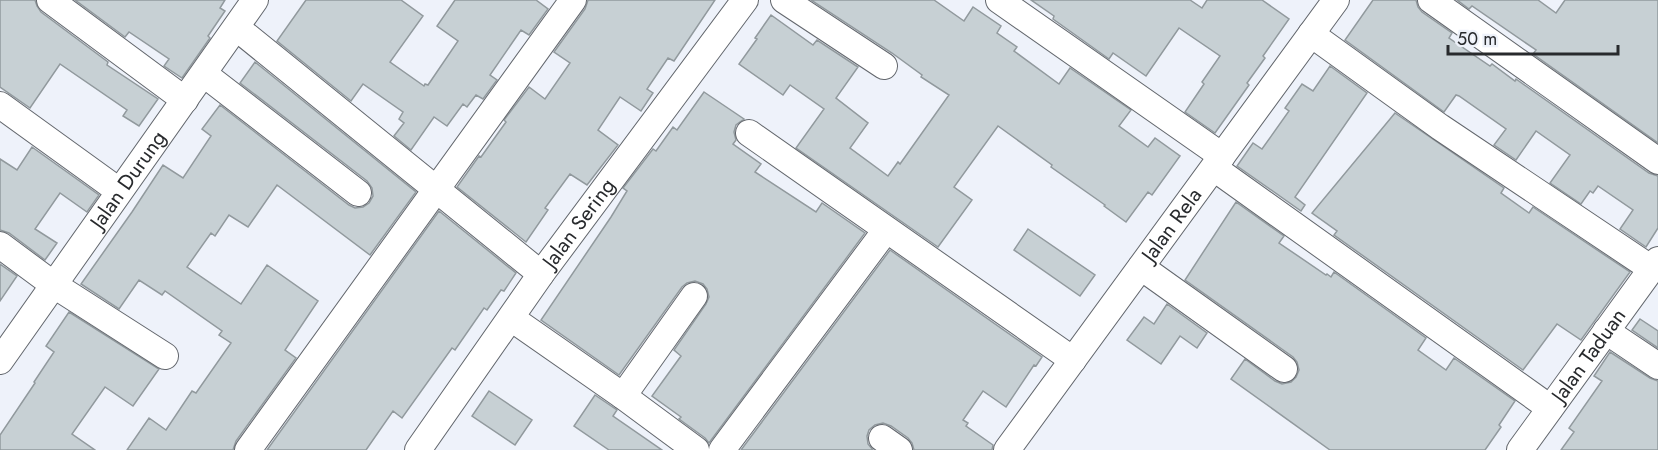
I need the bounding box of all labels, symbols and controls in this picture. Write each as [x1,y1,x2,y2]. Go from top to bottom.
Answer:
scale bar [1448,18,1618,56]
text: 50 m [1457,26,1497,52]
street label: Jalan Durung [81,124,173,237]
street label: Jalan Sering [533,172,622,277]
street label: Jalan Rela [1133,182,1209,270]
street label: Jalan Taduan [1543,302,1633,411]

